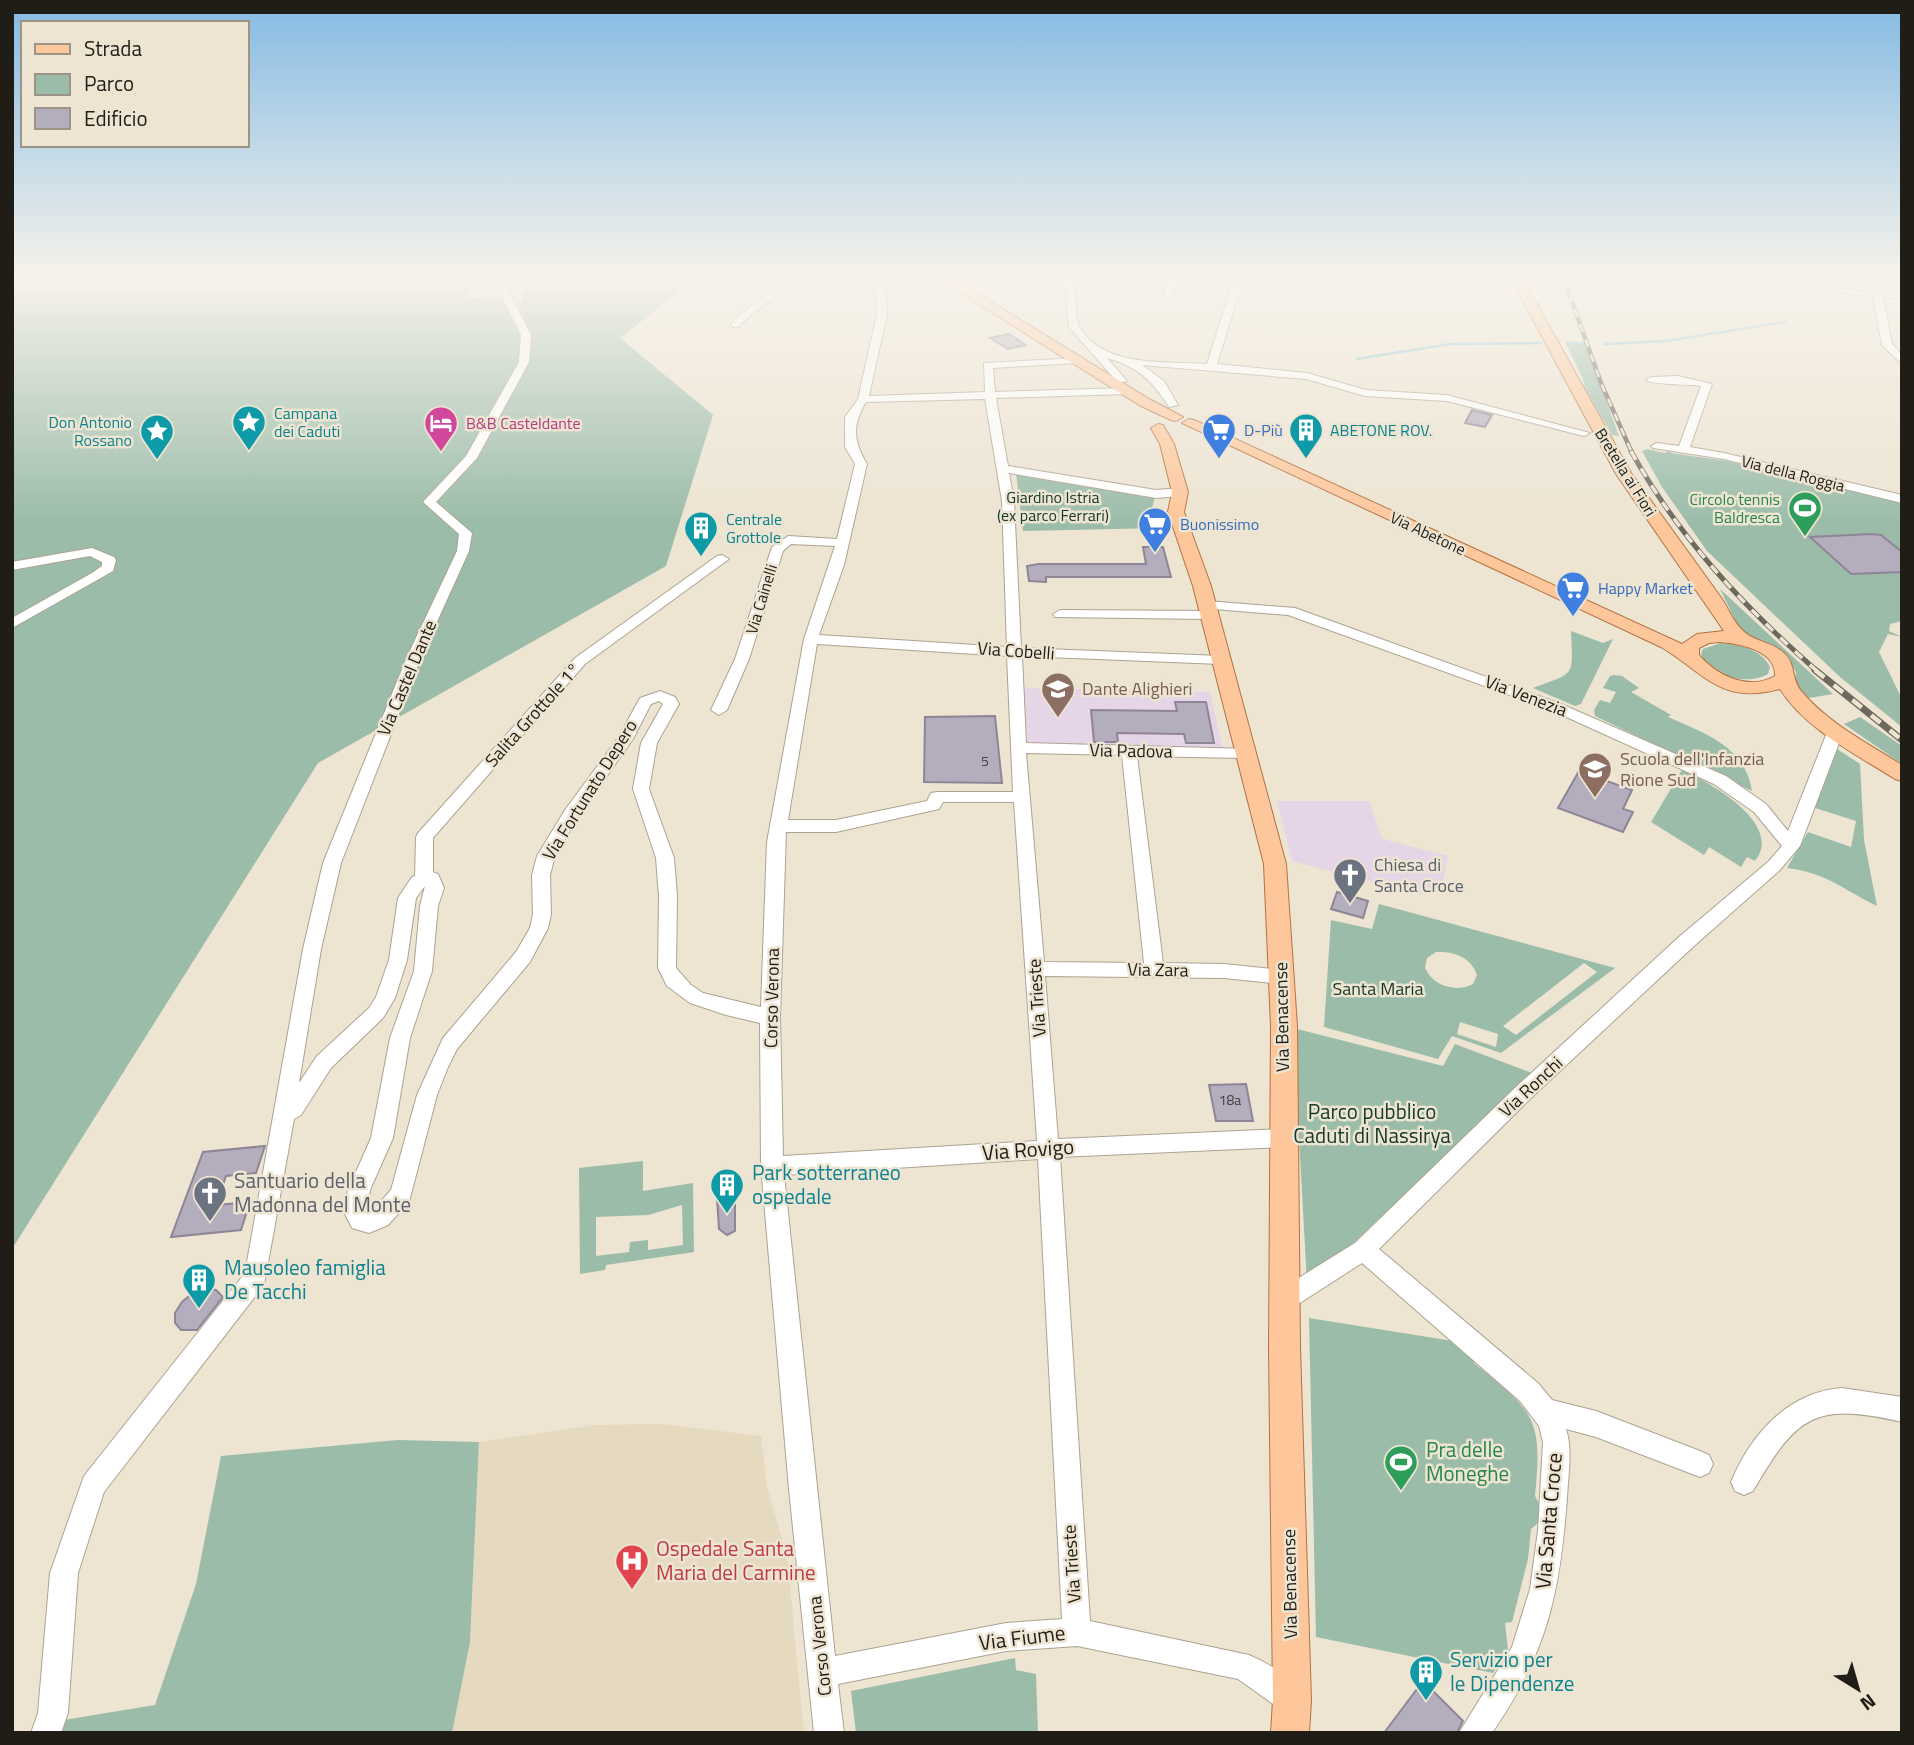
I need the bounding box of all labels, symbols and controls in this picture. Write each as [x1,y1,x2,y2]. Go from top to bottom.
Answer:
legend [21,21,248,147]
text: Strada [84,32,142,64]
text: Parco [84,67,134,99]
text: Edificio [84,102,148,134]
place label: Campana dei Caduti [274,401,340,443]
place icon: Campana dei Caduti [230,403,268,452]
hotel icon: B&B Casteldante [422,404,460,453]
place label: Don Antonio Rossano [48,410,132,452]
place label: B&B Casteldante [466,411,581,435]
supermarket icon: D-Più [1200,411,1238,460]
building icon: ABETONE ROV. [1287,411,1325,460]
place icon: Don Antonio Rossano [138,412,176,461]
place label: D-Più [1244,418,1283,442]
place label: ABETONE ROV. [1330,418,1432,442]
street label: Bretella ai Fiori [1589,423,1663,521]
street label: Via della Roggia [1739,449,1847,497]
park label: Giardino Istria (ex parco Ferrari) [997,485,1109,527]
place label: Circolo tennis Baldresca [1690,487,1780,529]
sports icon: Circolo tennis Baldresca [1786,489,1824,538]
supermarket icon: Buonissimo [1136,505,1174,554]
street label: Via Abetone [1386,505,1470,561]
place label: Centrale Grottole [726,507,782,549]
building icon: Centrale Grottole [682,509,720,558]
place label: Buonissimo [1180,512,1259,536]
street label: Via Cainelli [739,561,783,637]
supermarket icon: Happy Market [1554,569,1592,618]
place label: Happy Market [1598,576,1693,600]
street label: Via Castel Dante [370,616,443,740]
street label: Via Cobelli [977,634,1056,667]
street label: Salita Grottole 1° [478,656,587,773]
street label: Via Venezia [1481,667,1571,724]
school or university icon: Dante Alighieri [1039,670,1077,719]
place label: Dante Alighieri [1082,675,1193,702]
street label: Via Fortunato Depero [535,714,644,865]
street label: Via Padova [1089,736,1173,765]
place label: Scuola dell'Infanzia Rione Sud [1620,745,1764,793]
house number: 5 [981,750,989,771]
school or university icon: Scuola dell'Infanzia Rione Sud [1576,750,1614,799]
place label: Chiesa di Santa Croce [1374,851,1464,899]
church icon: Chiesa di Santa Croce [1331,856,1369,905]
street label: Corso Verona [757,948,786,1048]
street label: Via Zara [1127,955,1189,984]
street label: Via Trieste [1020,958,1053,1038]
street label: Via Benacense [1267,962,1296,1072]
park label: Santa Maria [1332,975,1424,1002]
street label: Via Ronchi [1493,1050,1569,1123]
house number: 18a [1219,1089,1241,1110]
park label: Parco pubblico Caduti di Nassirya [1293,1095,1451,1151]
street label: Via Rovigo [981,1130,1075,1168]
place label: Park sotterraneo ospedale [752,1156,901,1212]
place label: Santuario della Madonna del Monte [234,1164,411,1220]
building icon: Park sotterraneo ospedale [708,1166,746,1215]
church icon: Santuario della Madonna del Monte [191,1174,229,1223]
place label: Mausoleo famiglia De Tacchi [224,1251,386,1307]
building icon: Mausoleo famiglia De Tacchi [180,1261,218,1310]
place label: Pra delle Moneghe [1426,1433,1509,1489]
sports icon: Pra delle Moneghe [1382,1443,1420,1492]
street label: Via Santa Croce [1526,1451,1570,1590]
street label: Via Trieste [1055,1524,1088,1604]
street label: Via Benacense [1275,1529,1304,1639]
place label: Ospedale Santa Maria del Carmine [656,1532,816,1588]
hospital icon: Ospedale Santa Maria del Carmine [613,1542,651,1591]
street label: Corso Verona [801,1595,838,1697]
street label: Via Fiume [977,1616,1067,1658]
place label: Servizio per le Dipendenze [1450,1643,1574,1699]
building icon: Servizio per le Dipendenze [1407,1653,1445,1702]
north arrow [1823,1654,1893,1724]
text: N [1855,1687,1883,1719]

